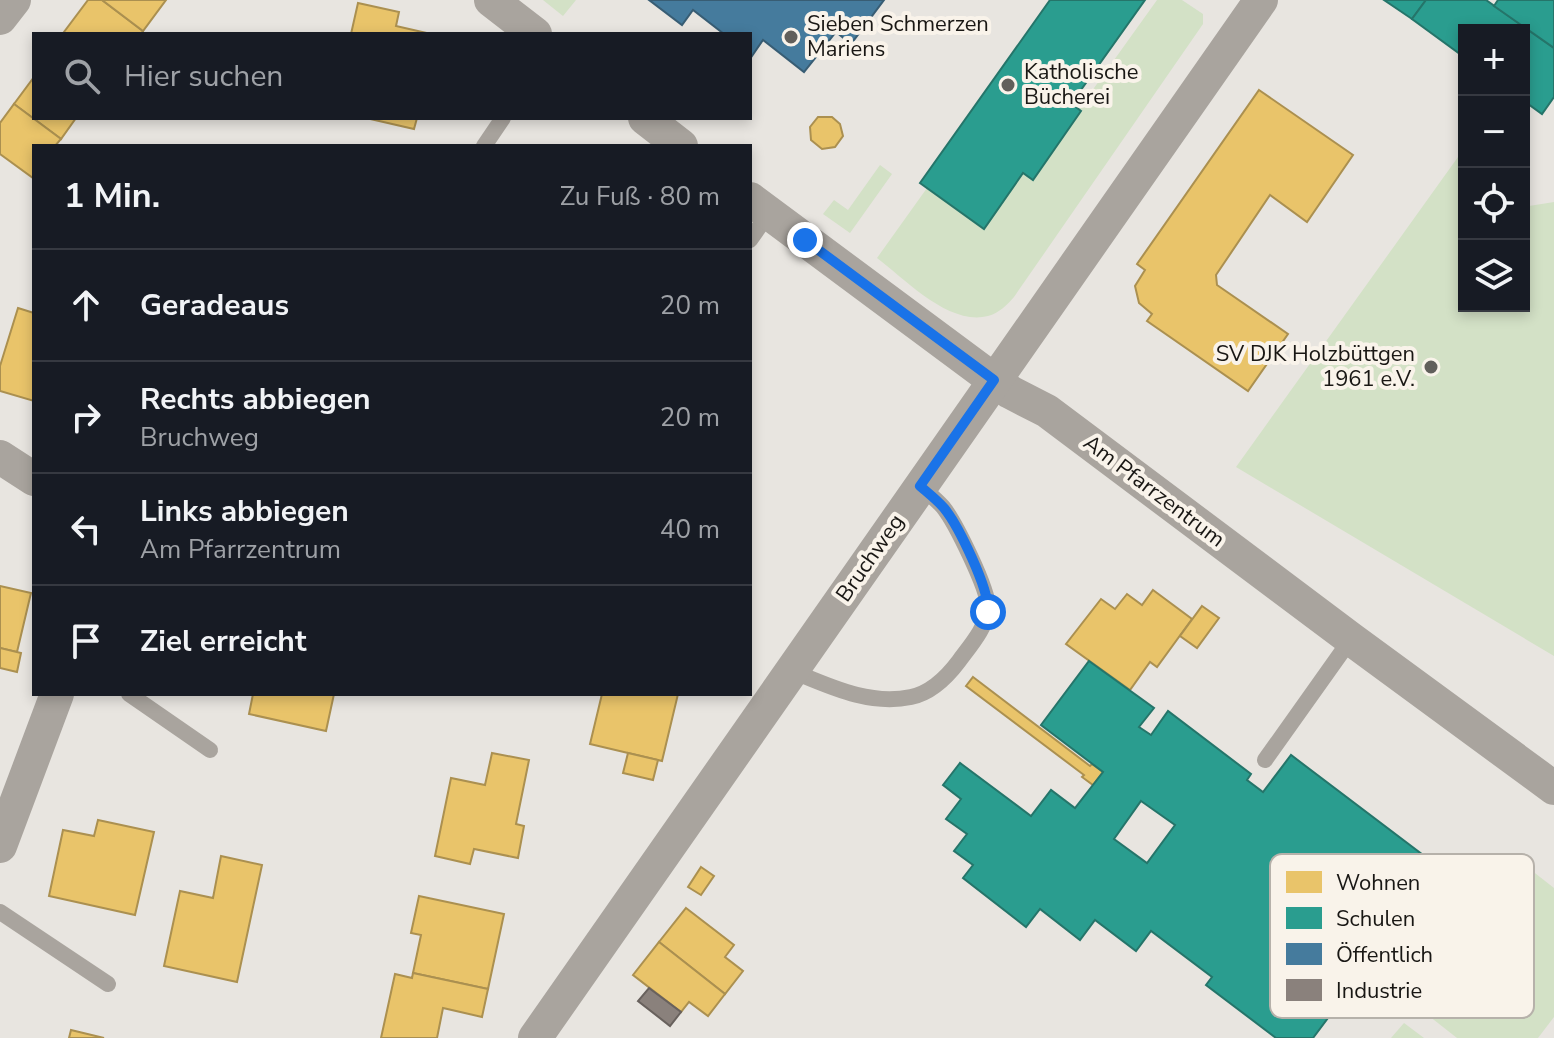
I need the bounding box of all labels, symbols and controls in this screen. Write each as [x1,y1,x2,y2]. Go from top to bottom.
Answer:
place label: Sieben Schmerzen Mariens [807,9,989,64]
map controls [1458,24,1530,312]
button: + [1458,24,1530,96]
marker: Sieben Schmerzen Mariens [782,28,800,46]
search box [32,32,752,120]
icon: search [60,54,104,98]
text: Hier suchen [124,56,283,97]
place label: Katholische Bücherei [1024,57,1138,112]
marker: Katholische Bücherei [999,76,1017,94]
button: − [1458,96,1530,168]
button: locate [1458,168,1530,240]
text: 1 Min. [64,173,160,219]
text: Zu Fuß · 80 m [560,179,720,214]
route end [787,222,823,258]
button: layers [1458,240,1530,312]
icon: ahead [64,283,108,327]
text: Geradeaus [140,285,289,326]
text: 20 m [660,288,720,323]
place label: SV DJK Holzbüttgen 1961 e.V. [1216,339,1415,394]
marker: SV DJK Holzbüttgen 1961 e.V. [1422,358,1440,376]
text: Rechts abbiegen [140,379,371,420]
icon: right [64,395,108,439]
text: 20 m [660,400,720,435]
text: Bruchweg [140,420,259,455]
street label: Am Pfarrzentrum [1077,428,1231,554]
text: Links abbiegen [140,491,349,532]
icon: left [64,507,108,551]
street label: Bruchweg [829,508,911,608]
text: 40 m [660,512,720,547]
text: Am Pfarrzentrum [140,532,341,567]
route start [970,594,1006,630]
icon: arrive [64,619,108,663]
text: Ziel erreicht [140,621,306,662]
legend [1270,854,1534,1018]
text: Wohnen [1336,868,1420,898]
text: Schulen [1336,904,1415,934]
text: Öffentlich [1336,940,1433,970]
text: Industrie [1336,976,1422,1006]

